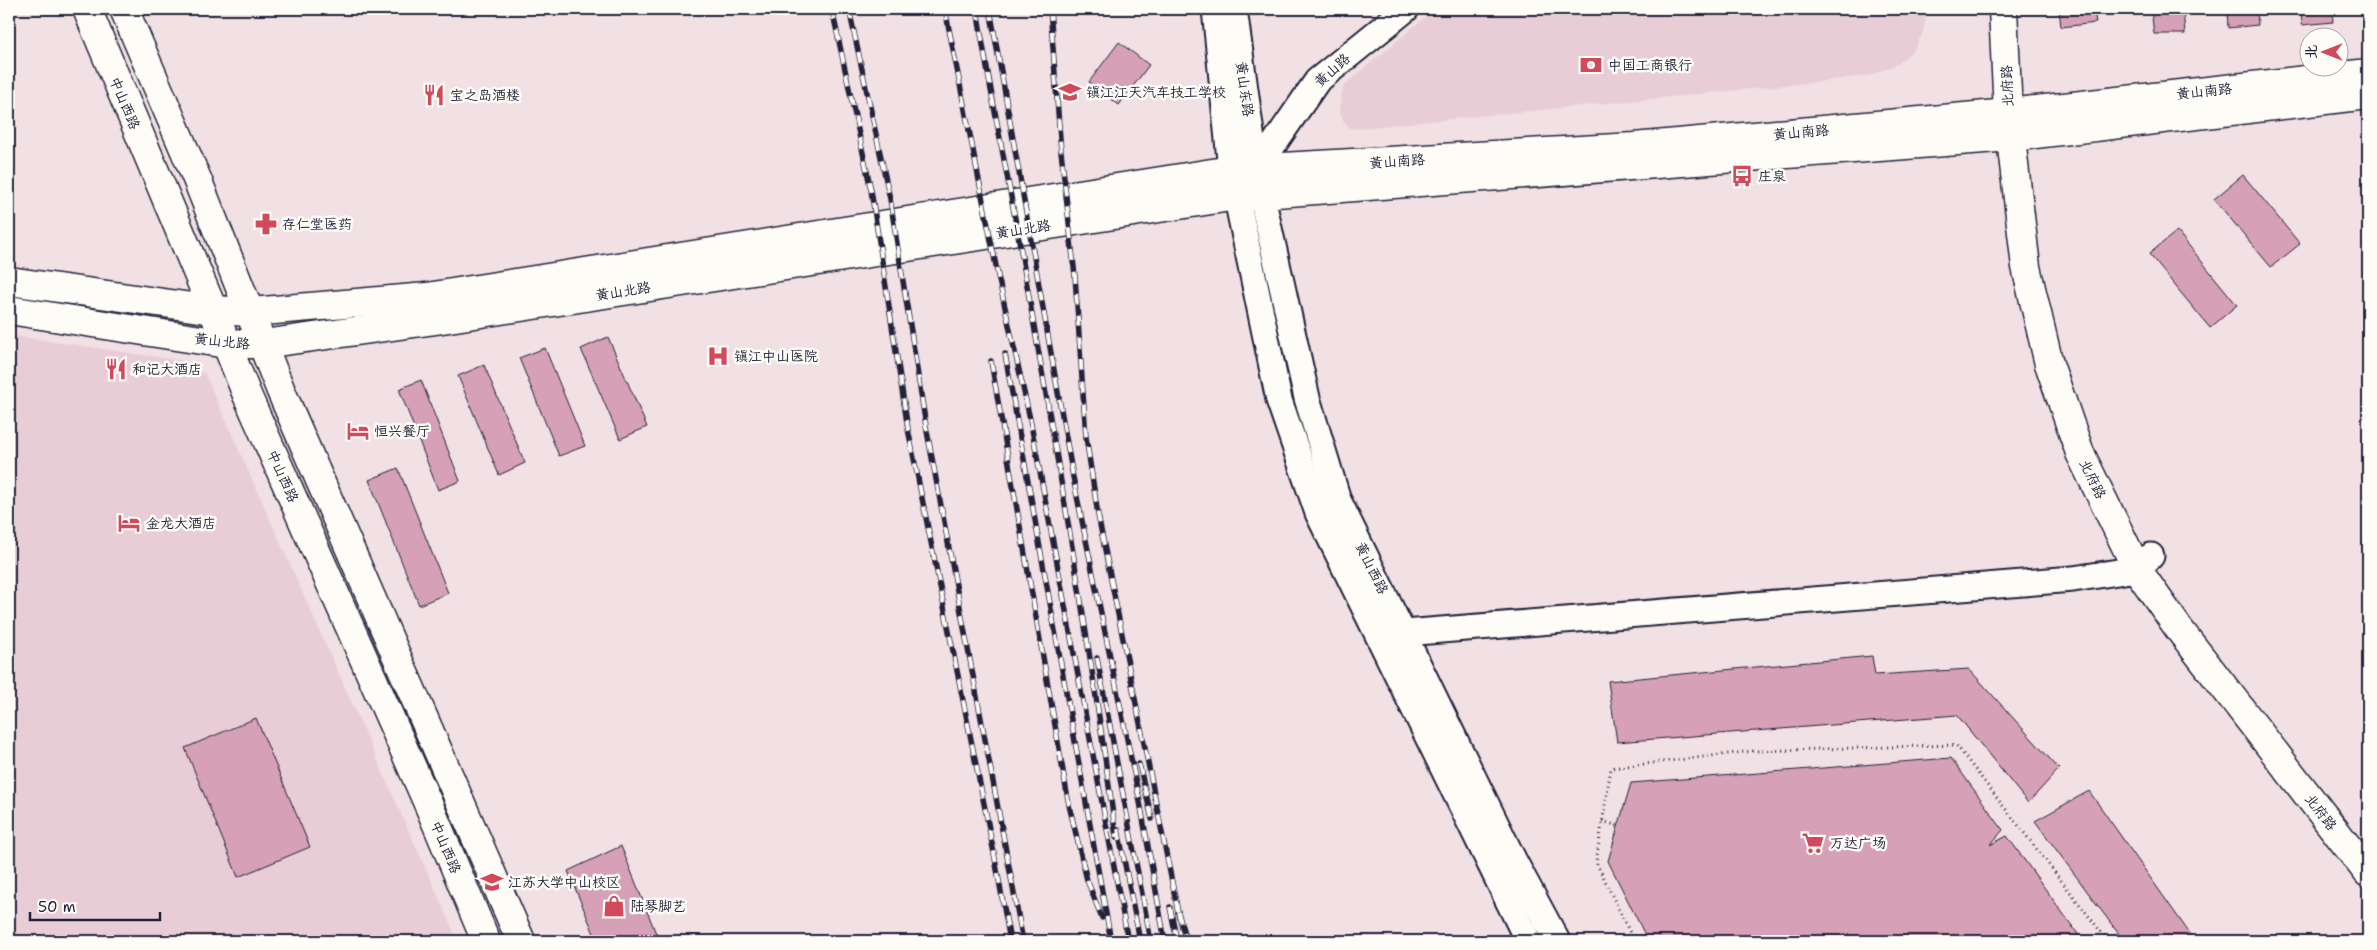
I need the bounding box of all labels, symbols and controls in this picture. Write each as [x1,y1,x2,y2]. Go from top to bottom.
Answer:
north arrow [2300,28,2350,78]
text: 北 [2302,45,2320,59]
street label: 黄山路 [1310,49,1354,91]
bank icon: 中国工商银行 [1578,52,1604,78]
place label: 中国工商银行 [1608,56,1692,74]
street label: 黄山东路 [1232,60,1258,118]
street label: 北府路 [1997,65,2017,107]
street label: 中山西路 [106,74,144,132]
school or university icon: 镇江江天汽车技工学校 [1057,79,1083,105]
street label: 黄山南路 [2175,79,2233,103]
restaurant icon: 宝之岛酒楼 [421,82,447,108]
place label: 镇江江天汽车技工学校 [1086,83,1226,101]
place label: 宝之岛酒楼 [450,86,520,104]
street label: 黄山南路 [1772,121,1830,143]
street label: 黄山南路 [1368,150,1426,172]
bus stop icon: 庄泉 [1729,163,1755,189]
place label: 庄泉 [1758,167,1786,185]
pharmacy icon: 存仁堂医药 [253,211,279,237]
place label: 存仁堂医药 [282,215,352,233]
street label: 黄山北路 [994,216,1052,242]
street label: 黄山北路 [594,278,652,304]
street label: 黄山北路 [193,329,251,353]
hospital icon: 镇江中山医院 [705,343,731,369]
place label: 镇江中山医院 [734,347,818,365]
restaurant icon: 和记大酒店 [103,356,129,382]
place label: 和记大酒店 [132,360,202,378]
hotel icon: 恒兴餐厅 [345,418,371,444]
place label: 恒兴餐厅 [374,422,430,440]
street label: 中山西路 [263,447,303,505]
street label: 北府路 [2076,456,2110,502]
hotel icon: 金龙大酒店 [116,510,142,536]
place label: 金龙大酒店 [146,514,216,532]
street label: 黄山西路 [1352,539,1392,597]
street label: 北府路 [2301,790,2341,834]
street label: 中山西路 [427,818,465,876]
supermarket icon: 万达广场 [1800,830,1826,856]
place label: 万达广场 [1830,834,1886,852]
school or university icon: 江苏大学中山校区 [479,869,505,895]
place label: 江苏大学中山校区 [508,873,620,891]
scale bar [30,890,160,922]
shop icon: 陆琴脚艺 [601,893,627,919]
text: 50 m [38,897,76,917]
place label: 陆琴脚艺 [630,897,686,915]

